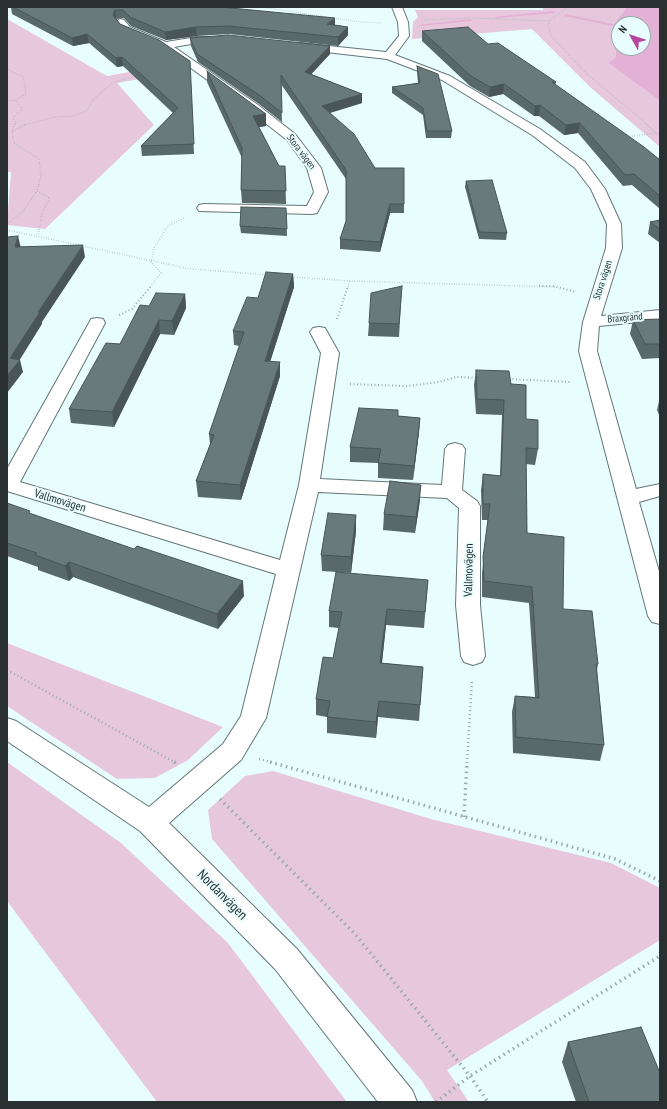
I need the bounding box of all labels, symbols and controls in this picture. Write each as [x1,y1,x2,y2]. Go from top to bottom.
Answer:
north arrow [611,16,651,56]
text: N [615,22,630,36]
street label: Stora vägen [284,132,318,172]
street label: Stora vägen [591,259,615,301]
street label: Braxgränd [607,310,643,326]
street label: Vallmovägen [32,486,88,516]
street label: Vallmovägen [461,543,477,597]
street label: Nordanvägen [193,866,251,924]

